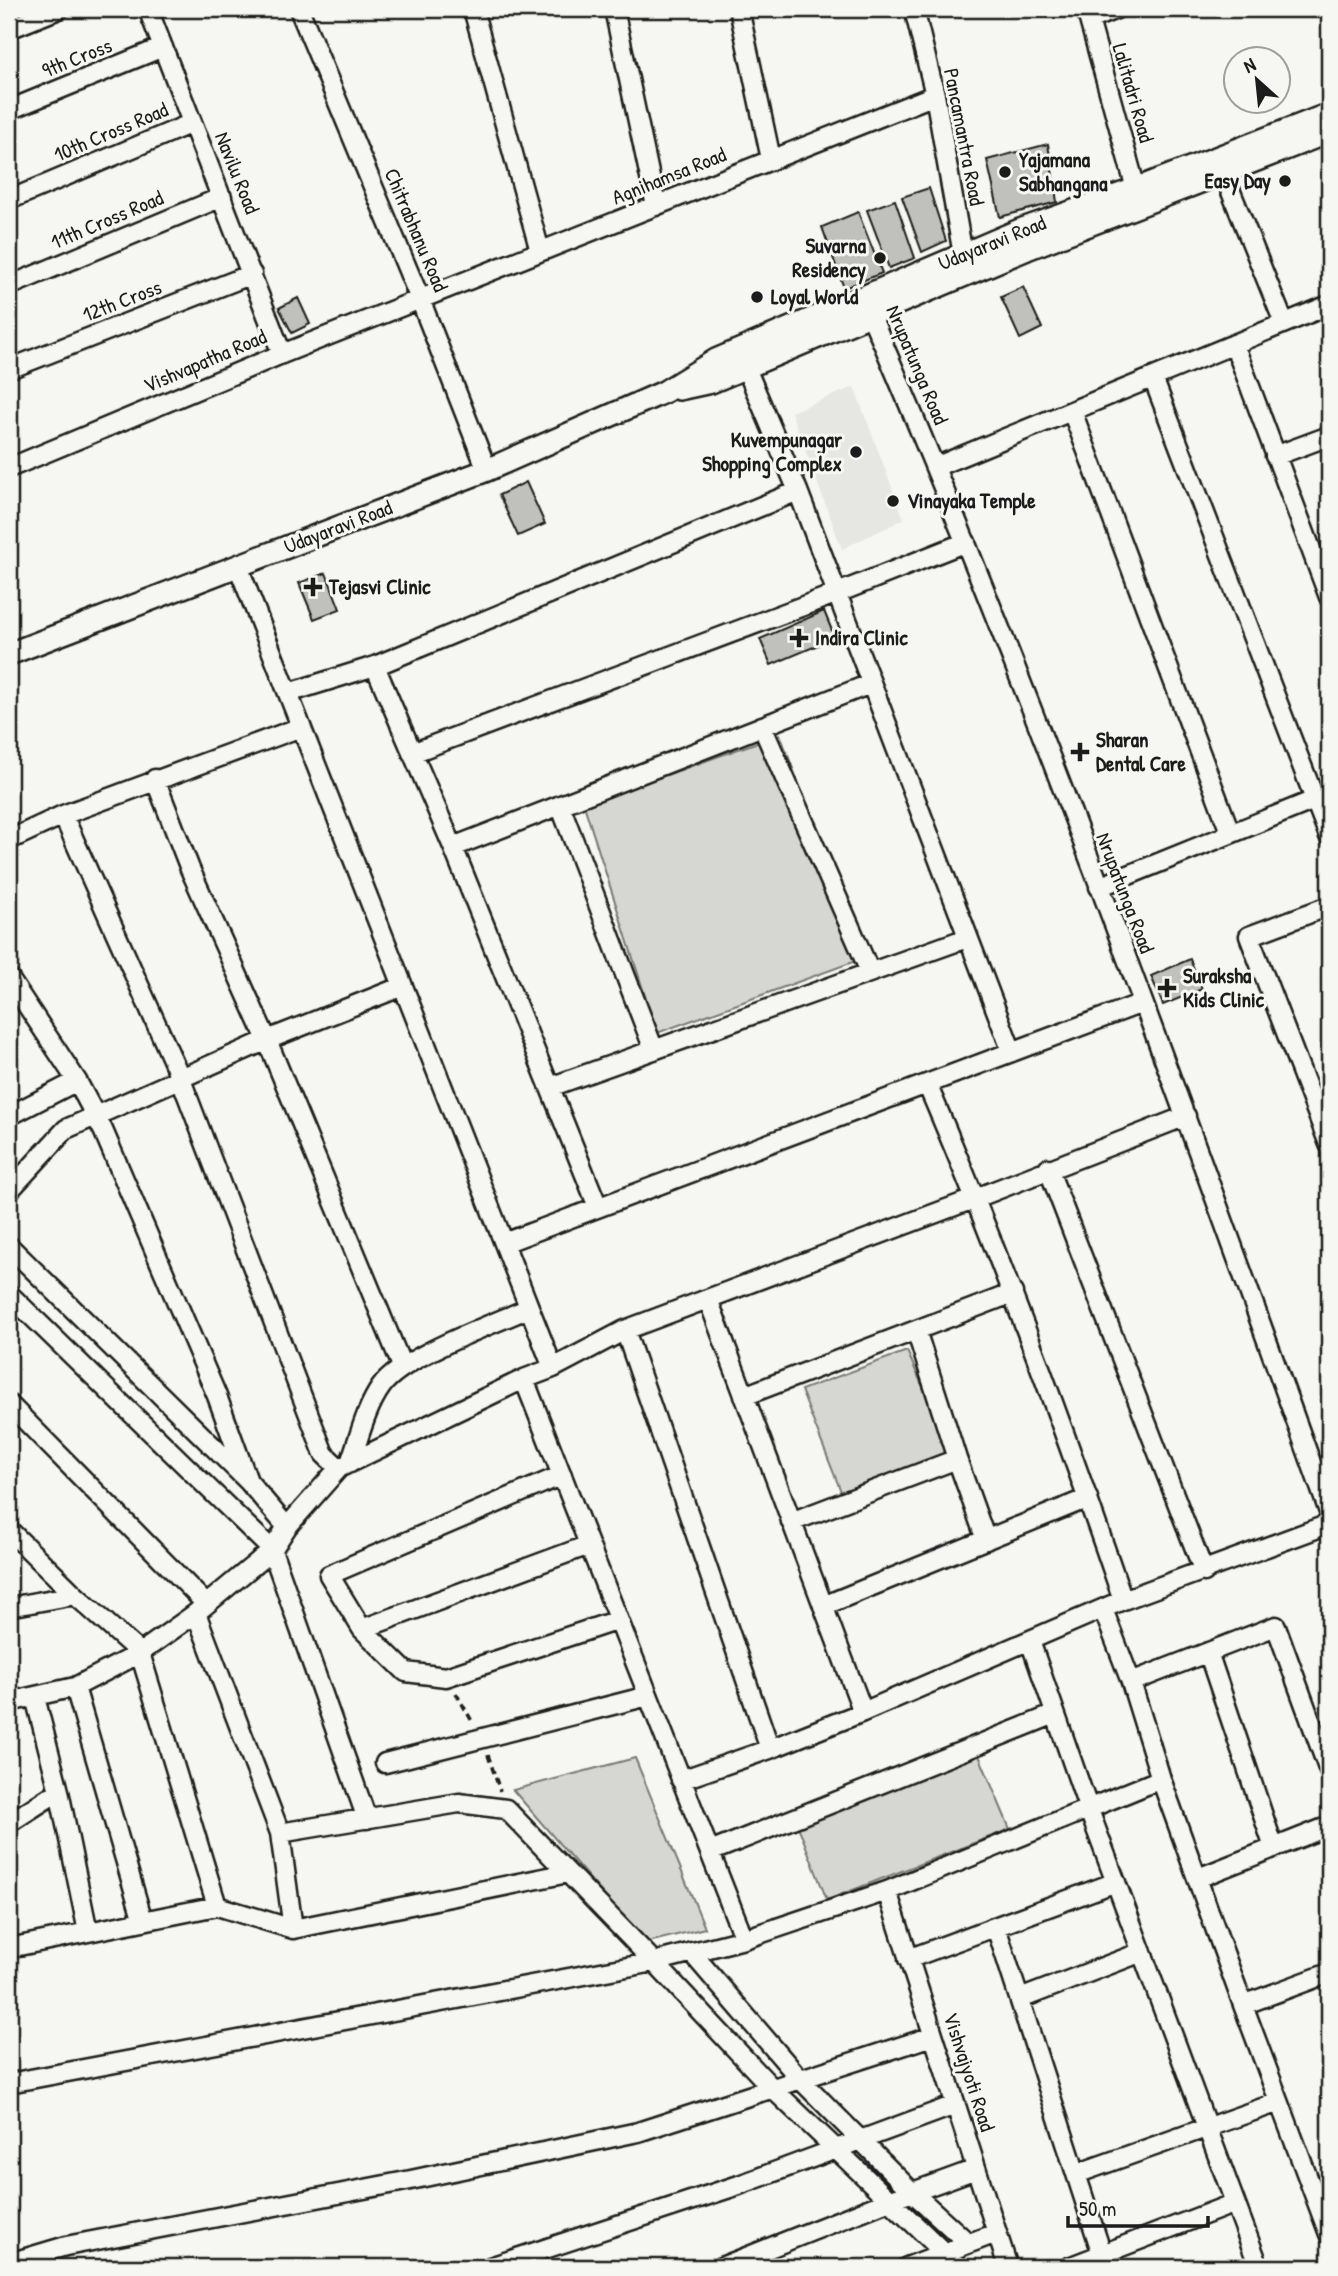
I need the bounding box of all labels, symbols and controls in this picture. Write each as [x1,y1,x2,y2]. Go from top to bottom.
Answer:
street label: 9th Cross [38,30,116,85]
street label: Lalitadri Road [1105,40,1161,146]
north arrow [1222,46,1292,116]
text: N [1239,51,1260,79]
street label: Pancamantra Road [937,66,992,208]
street label: 10th Cross Road [49,94,172,169]
street label: Navilu Road [208,128,267,218]
street label: Agnihamsa Road [607,139,730,212]
place label: Yajamana Sabhangana [1019,145,1108,199]
street label: Chitrabhanu Road [377,164,455,296]
marker: Yajamana Sabhangana [997,164,1013,180]
place label: Easy Day [1205,166,1271,196]
marker: Easy Day [1277,173,1293,189]
street label: 11th Cross Road [46,183,168,256]
street label: Udayaravi Road [934,208,1050,277]
place label: Suvarna Residency [792,231,867,285]
marker: Suvarna Residency [872,250,888,266]
street label: 12th Cross [78,272,166,329]
place label: Loyal World [771,282,859,312]
marker: Loyal World [749,289,765,305]
street label: Nrupatunga Road [879,301,956,429]
street label: Vishvapatha Road [139,322,271,399]
place label: Kuvempunagar Shopping Complex [702,425,843,479]
marker: Kuvempunagar Shopping Complex [848,444,864,460]
place label: Vinayaka Temple [907,486,1036,516]
street label: Udayaravi Road [280,493,396,560]
marker: Vinayaka Temple [885,493,901,509]
place label: Tejasvi Clinic [328,572,431,601]
marker: Tejasvi Clinic [303,577,323,597]
place label: Indira Clinic [815,623,908,652]
marker: Indira Clinic [789,628,809,648]
place label: Sharan Dental Care [1096,725,1187,778]
marker: Sharan Dental Care [1070,742,1090,762]
street label: Nrupatunga Road [1089,828,1162,957]
place label: Suraksha Kids Clinic [1183,961,1265,1014]
marker: Suraksha Kids Clinic [1157,978,1177,998]
street label: Vishvajyoti Road [937,2009,1002,2135]
scale bar [1068,2185,1208,2229]
text: 50 m [1079,2194,1116,2223]

